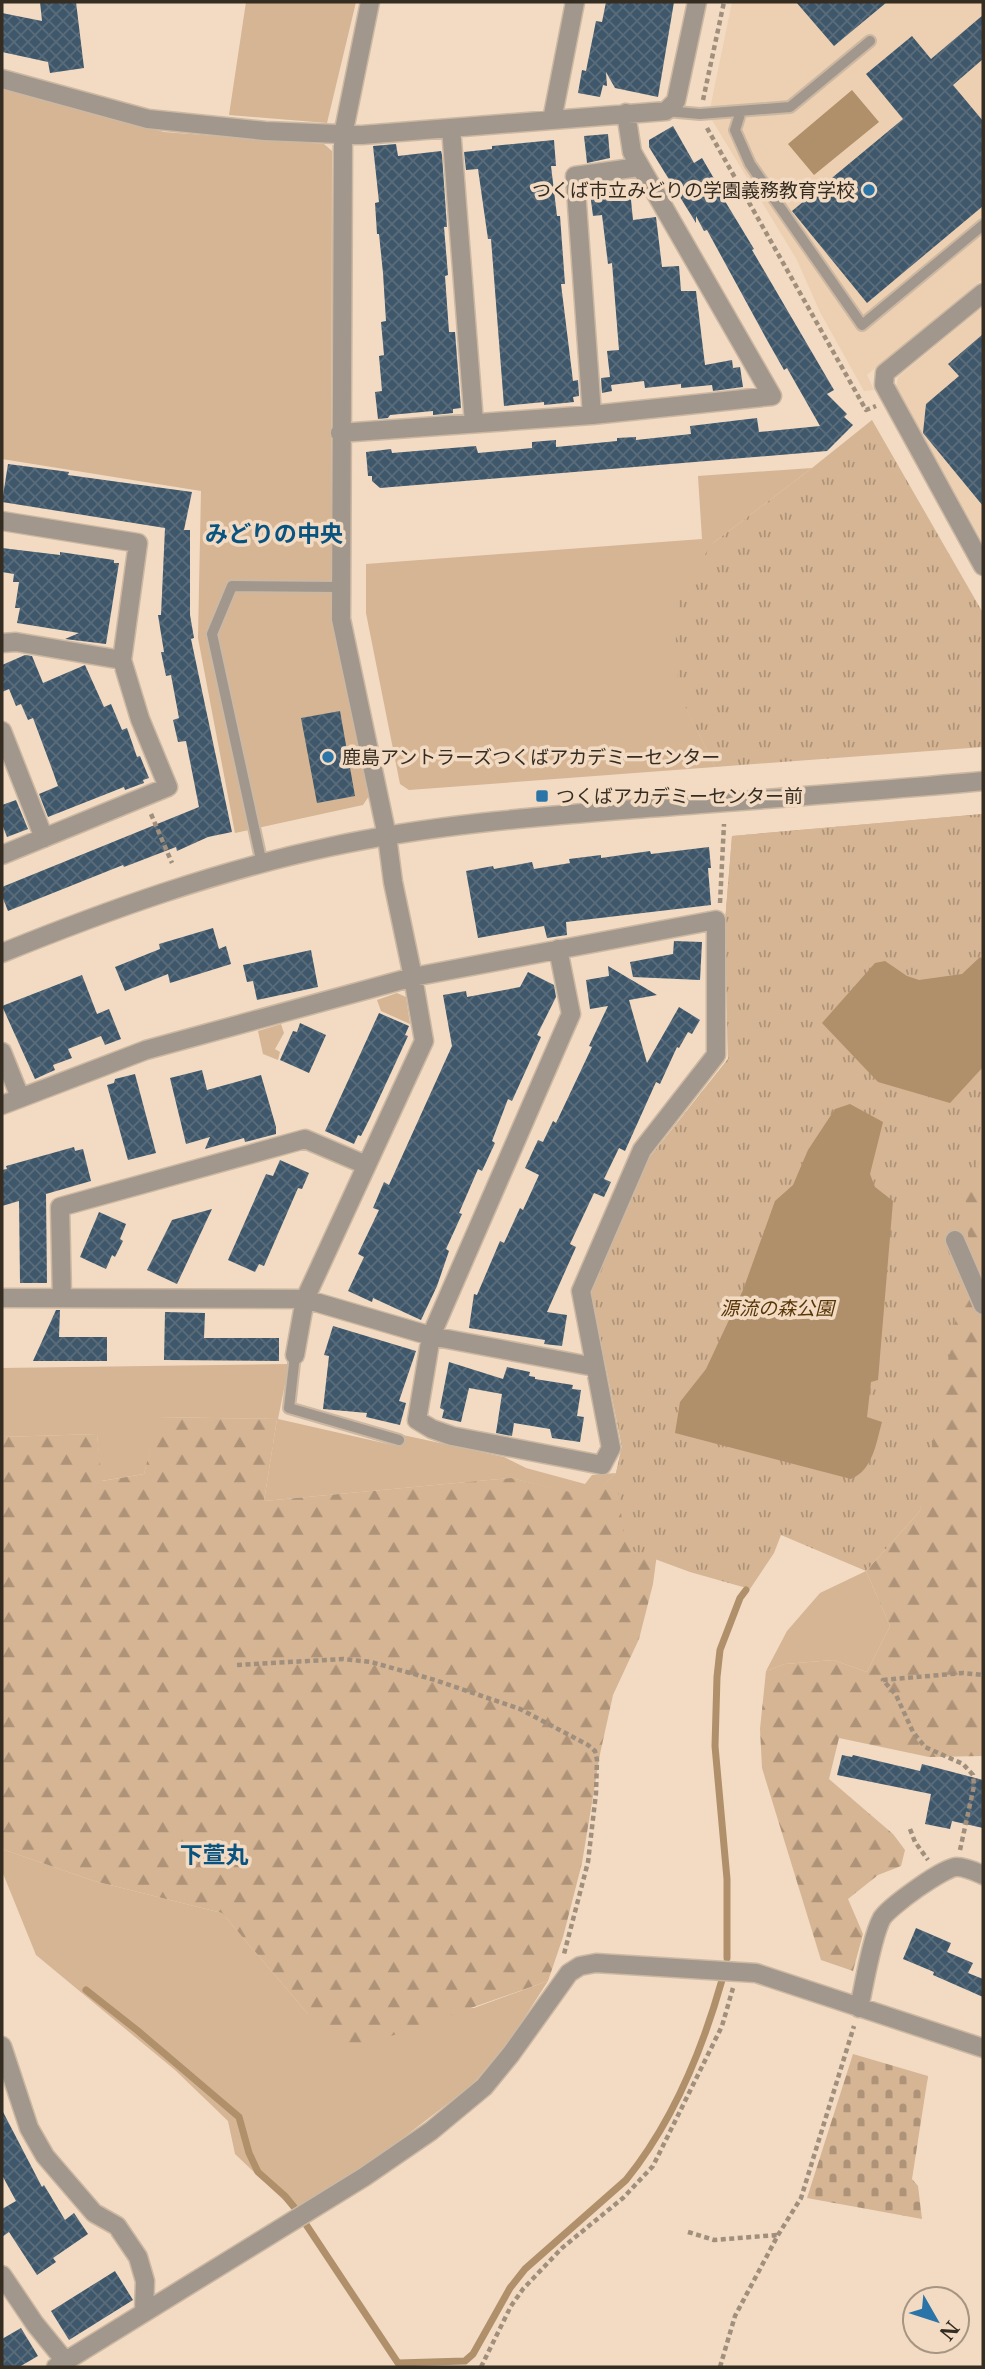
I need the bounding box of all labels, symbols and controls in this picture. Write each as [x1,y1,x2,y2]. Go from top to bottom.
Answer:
place label: つくば市立みどりの学園義務教育学校 [532,179,855,202]
marker: つくば市立みどりの学園義務教育学校 [861,182,877,198]
district label: みどりの中央 [205,520,343,548]
place label: 鹿島アントラーズつくばアカデミーセンター [342,746,720,769]
marker: 鹿島アントラーズつくばアカデミーセンター [320,749,336,765]
place label: つくばアカデミーセンター前 [556,785,803,808]
marker: つくばアカデミーセンター前 [534,788,550,804]
park label: 源流の森公園 [720,1297,837,1320]
district label: 下萱丸 [180,1841,249,1869]
north arrow [901,2285,971,2355]
text: N [934,2316,963,2345]

